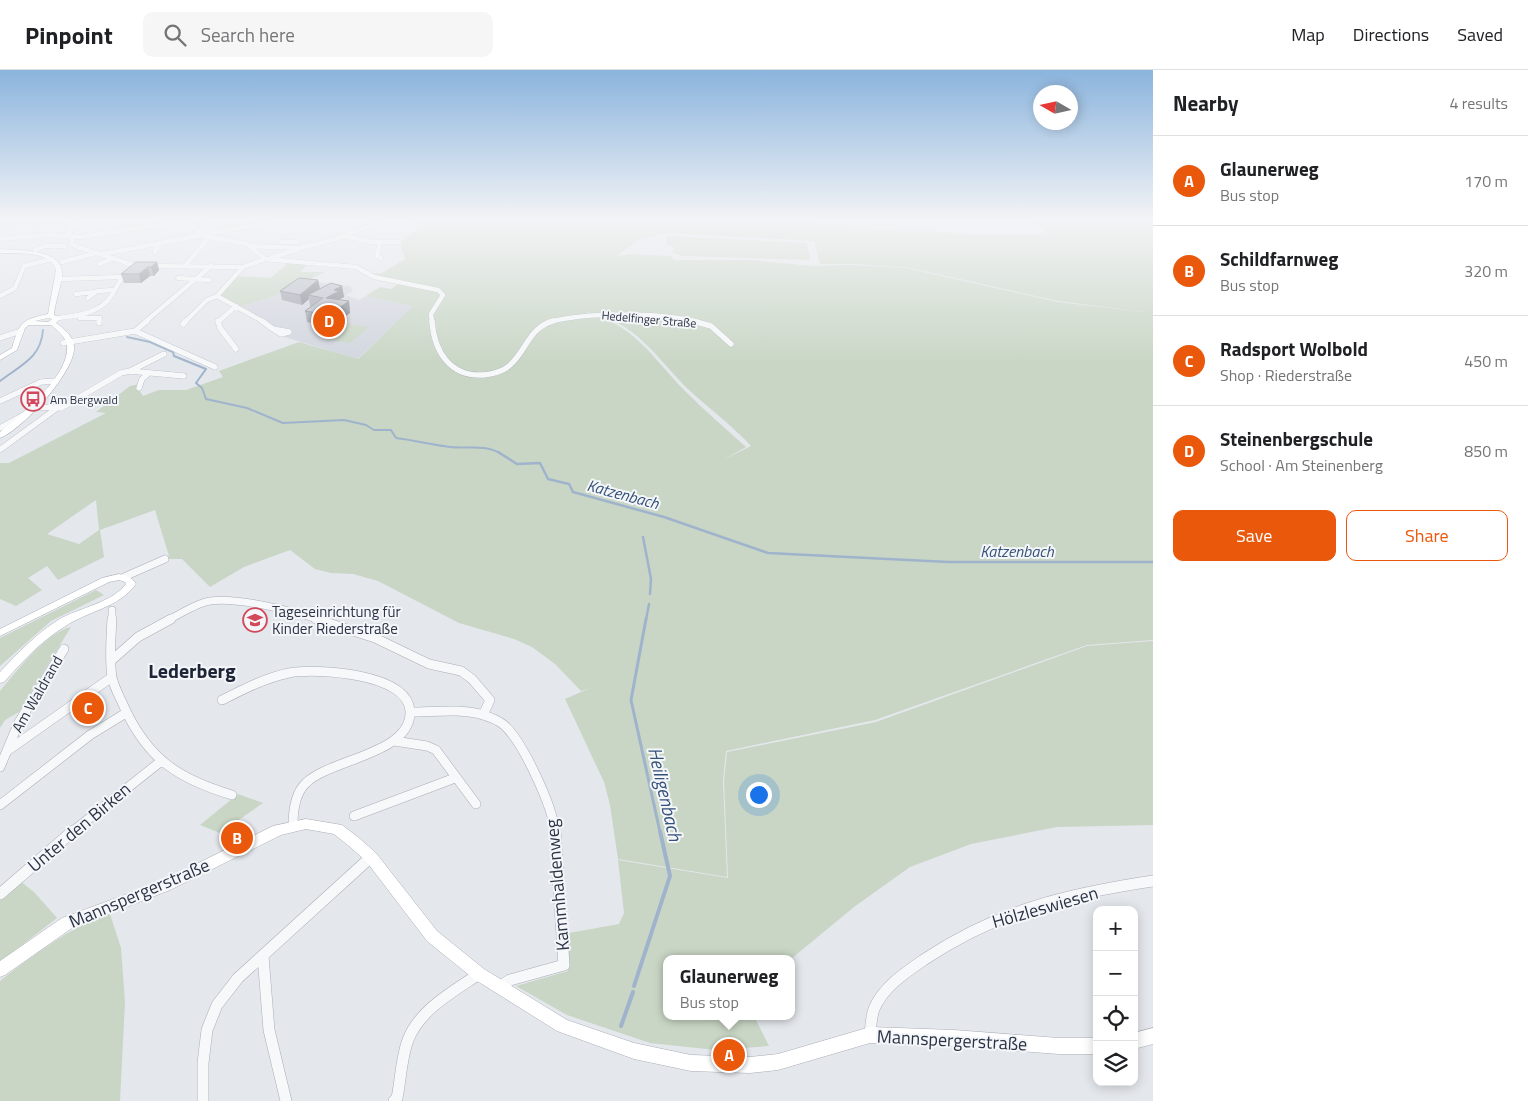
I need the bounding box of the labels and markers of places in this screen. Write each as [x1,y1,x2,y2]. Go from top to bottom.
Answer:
pin: D [313,302,345,340]
bus stop icon: Am Bergwald [20,386,46,412]
place label: Am Bergwald [50,390,118,409]
place label: Tageseinrichtung für Kinder Riederstraße [272,600,401,640]
school or university icon: Tageseinrichtung für Kinder Riederstraße [242,607,268,633]
pin: C [72,689,104,727]
pin: B [221,819,253,857]
pin: A [713,1036,745,1074]

